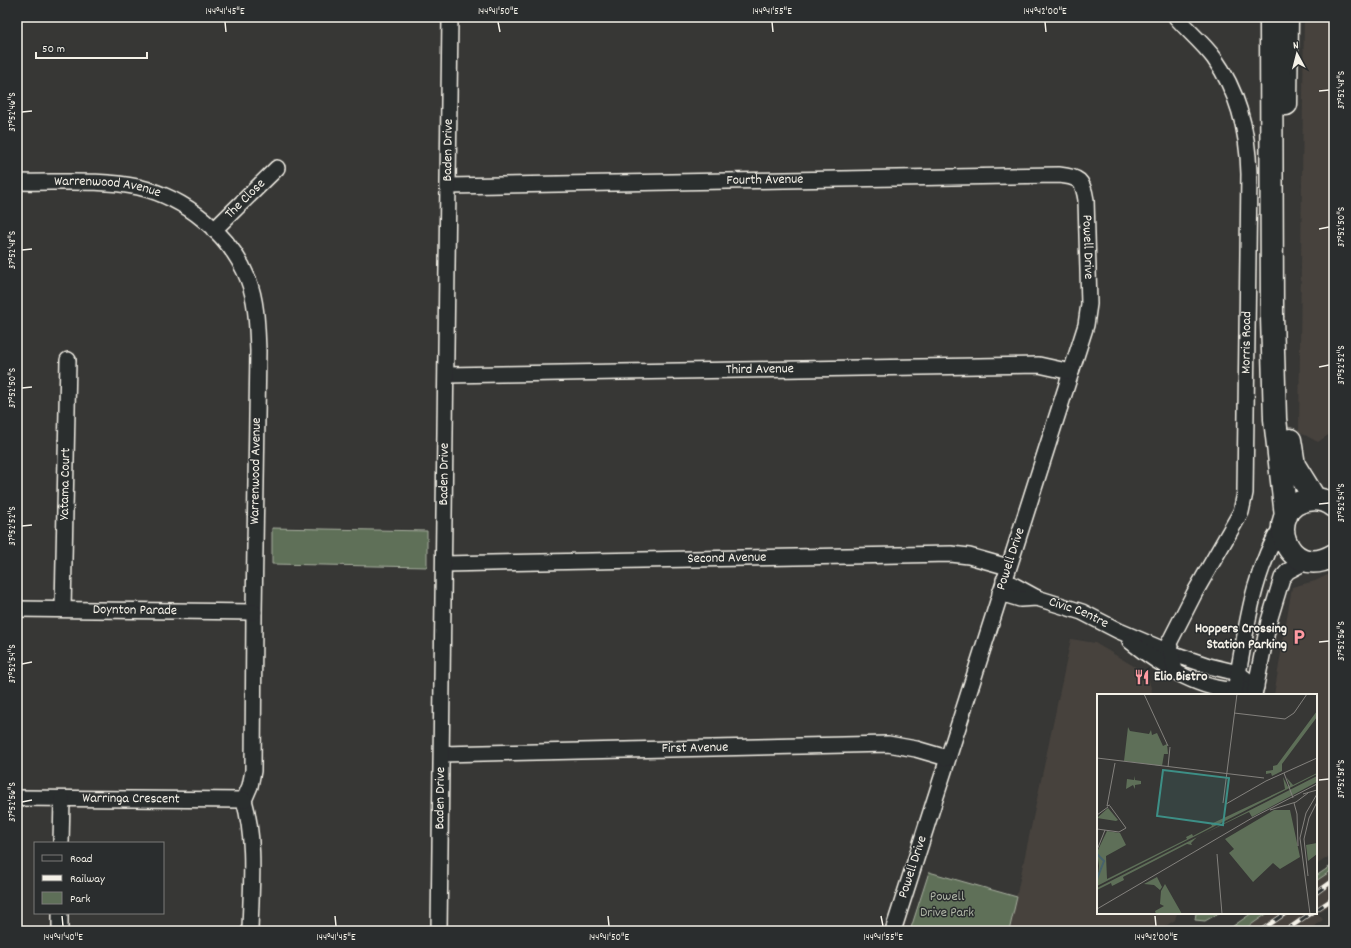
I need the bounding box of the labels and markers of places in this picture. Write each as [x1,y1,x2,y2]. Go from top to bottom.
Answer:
place label: Hoppers Crossing Station Parking [1195,619,1287,655]
parking icon: Hoppers Crossing Station Parking [1290,628,1308,646]
place label: Elio Bistro [1154,667,1207,687]
restaurant icon: Elio Bistro [1133,668,1151,686]

